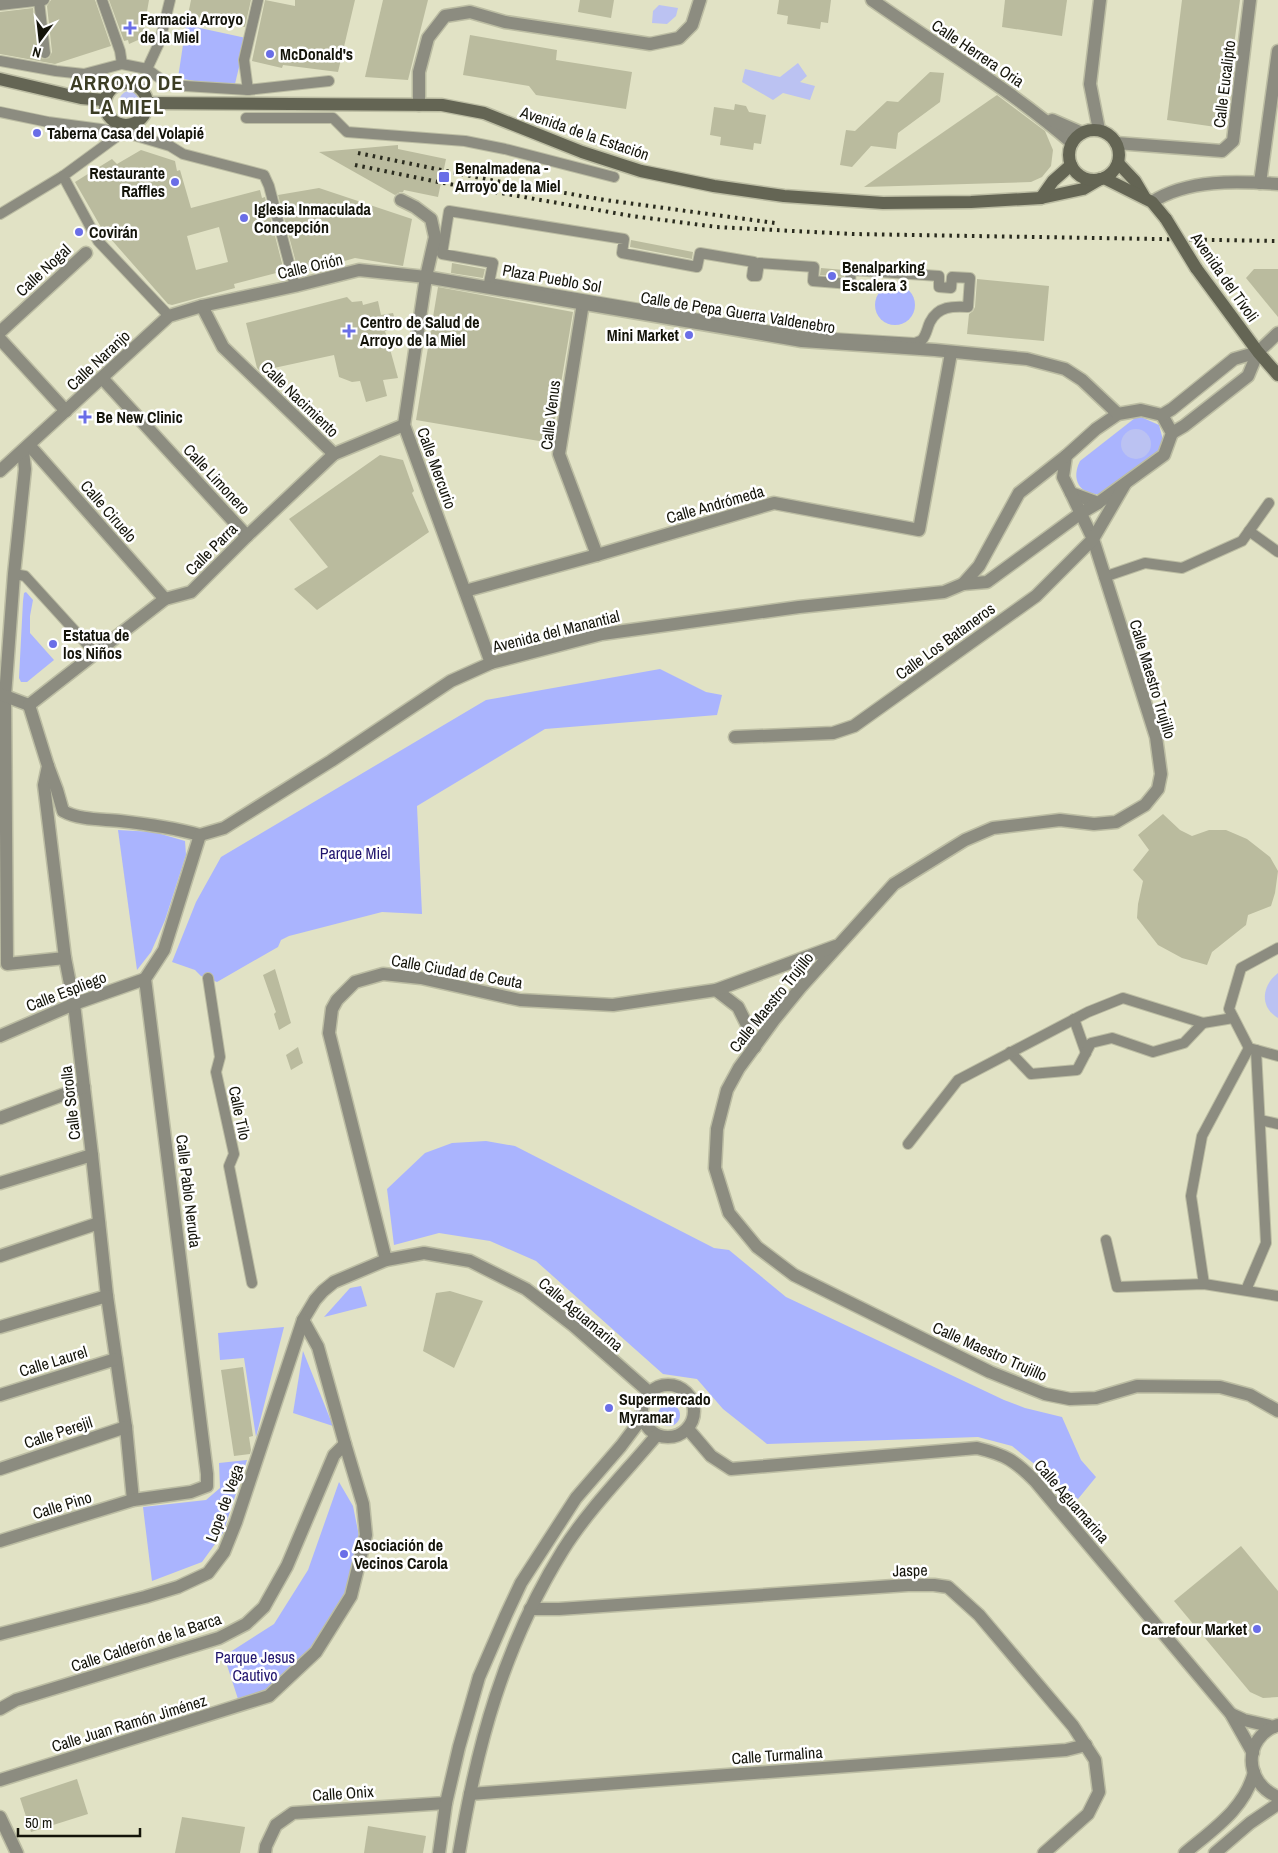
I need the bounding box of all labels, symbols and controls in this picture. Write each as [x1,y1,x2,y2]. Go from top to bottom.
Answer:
place label: Farmacia Arroyo de la Miel [140,8,243,48]
street label: Calle Herrera Oria [927,14,1029,92]
north arrow [15,15,65,65]
marker: Farmacia Arroyo de la Miel [124,22,136,34]
street label: Calle Eucalipto [1208,39,1240,129]
text: N [30,43,43,62]
place label: McDonald's [280,43,353,65]
marker: McDonald's [264,48,276,60]
district label: ARROYO DE LA MIEL [70,68,184,121]
street label: Avenida de la Estación [517,100,652,165]
place label: Taberna Casa del Volapié [47,122,204,144]
marker: Taberna Casa del Volapié [31,127,43,139]
place label: Benalmadena - Arroyo de la Miel [455,157,561,197]
place label: Restaurante Raffles [89,162,165,202]
marker: Benalmadena - Arroyo de la Miel [437,170,451,184]
marker: Restaurante Raffles [169,176,181,188]
place label: Iglesia Inmaculada Concepción [254,198,371,238]
marker: Iglesia Inmaculada Concepción [238,212,250,224]
place label: Covirán [89,221,138,243]
marker: Covirán [73,226,85,238]
street label: Avenida del Tívoli [1186,227,1264,326]
street label: Calle Nogal [11,239,75,301]
street label: Calle Orión [275,248,345,284]
place label: Benalparking Escalera 3 [842,256,925,296]
street label: Plaza Pueblo Sol [501,258,603,298]
marker: Benalparking Escalera 3 [826,270,838,282]
street label: Calle de Pepa Guerra Valdenebro [639,286,837,338]
place label: Centro de Salud de Arroyo de la Miel [360,311,480,351]
marker: Centro de Salud de Arroyo de la Miel [342,324,356,338]
place label: Mini Market [607,324,680,346]
street label: Calle Naranjo [61,325,135,395]
marker: Mini Market [683,329,695,341]
street label: Calle Nacimiento [256,356,344,442]
street label: Calle Venus [535,379,565,451]
place label: Be New Clinic [96,406,183,428]
marker: Be New Clinic [78,410,92,424]
street label: Calle Mercurio [412,424,462,512]
street label: Calle Limonero [179,439,255,519]
street label: Calle Ciruelo [76,475,142,547]
street label: Calle Andrómeda [664,479,767,528]
street label: Calle Parra [180,518,242,580]
street label: Calle Los Bataneros [891,597,999,685]
street label: Avenida del Manantial [489,605,622,658]
street label: Calle Maestro Trujillo [1124,617,1182,741]
place label: Estatua de los Niños [63,624,129,664]
marker: Estatua de los Niños [47,638,59,650]
park label: Parque Miel [320,842,390,864]
street label: Calle Maestro Trujillo [724,947,818,1057]
street label: Calle Ciudad de Ceuta [390,949,525,993]
street label: Calle Espliego [23,966,109,1016]
street label: Calle Sorolla [54,1064,85,1141]
street label: Calle Tilo [224,1084,256,1142]
street label: Calle Pablo Neruda [171,1133,207,1249]
street label: Calle Aguamarina [534,1272,629,1356]
street label: Calle Maestro Trujillo [929,1316,1051,1386]
street label: Calle Laurel [16,1340,90,1382]
place label: Supermercado Myramar [619,1388,711,1428]
marker: Supermercado Myramar [603,1402,615,1414]
street label: Calle Perejil [21,1411,95,1453]
street label: Calle Aguamarina [1029,1454,1115,1548]
street label: Lope de Vega [200,1461,248,1545]
street label: Calle Pino [30,1486,94,1524]
place label: Asociación de Vecinos Carola [354,1534,449,1574]
marker: Asociación de Vecinos Carola [338,1548,350,1560]
street label: Jaspe [892,1558,928,1582]
street label: Calle Calderón de la Barca [68,1607,225,1677]
place label: Carrefour Market [1141,1618,1248,1640]
marker: Carrefour Market [1251,1623,1263,1635]
park label: Parque Jesus Cautivo [215,1646,295,1686]
street label: Calle Juan Ramón Jiménez [49,1689,210,1757]
street label: Calle Turmalina [731,1741,824,1769]
street label: Calle Onix [312,1780,375,1806]
scale bar [18,1806,140,1838]
text: 50 m [25,1812,52,1833]

